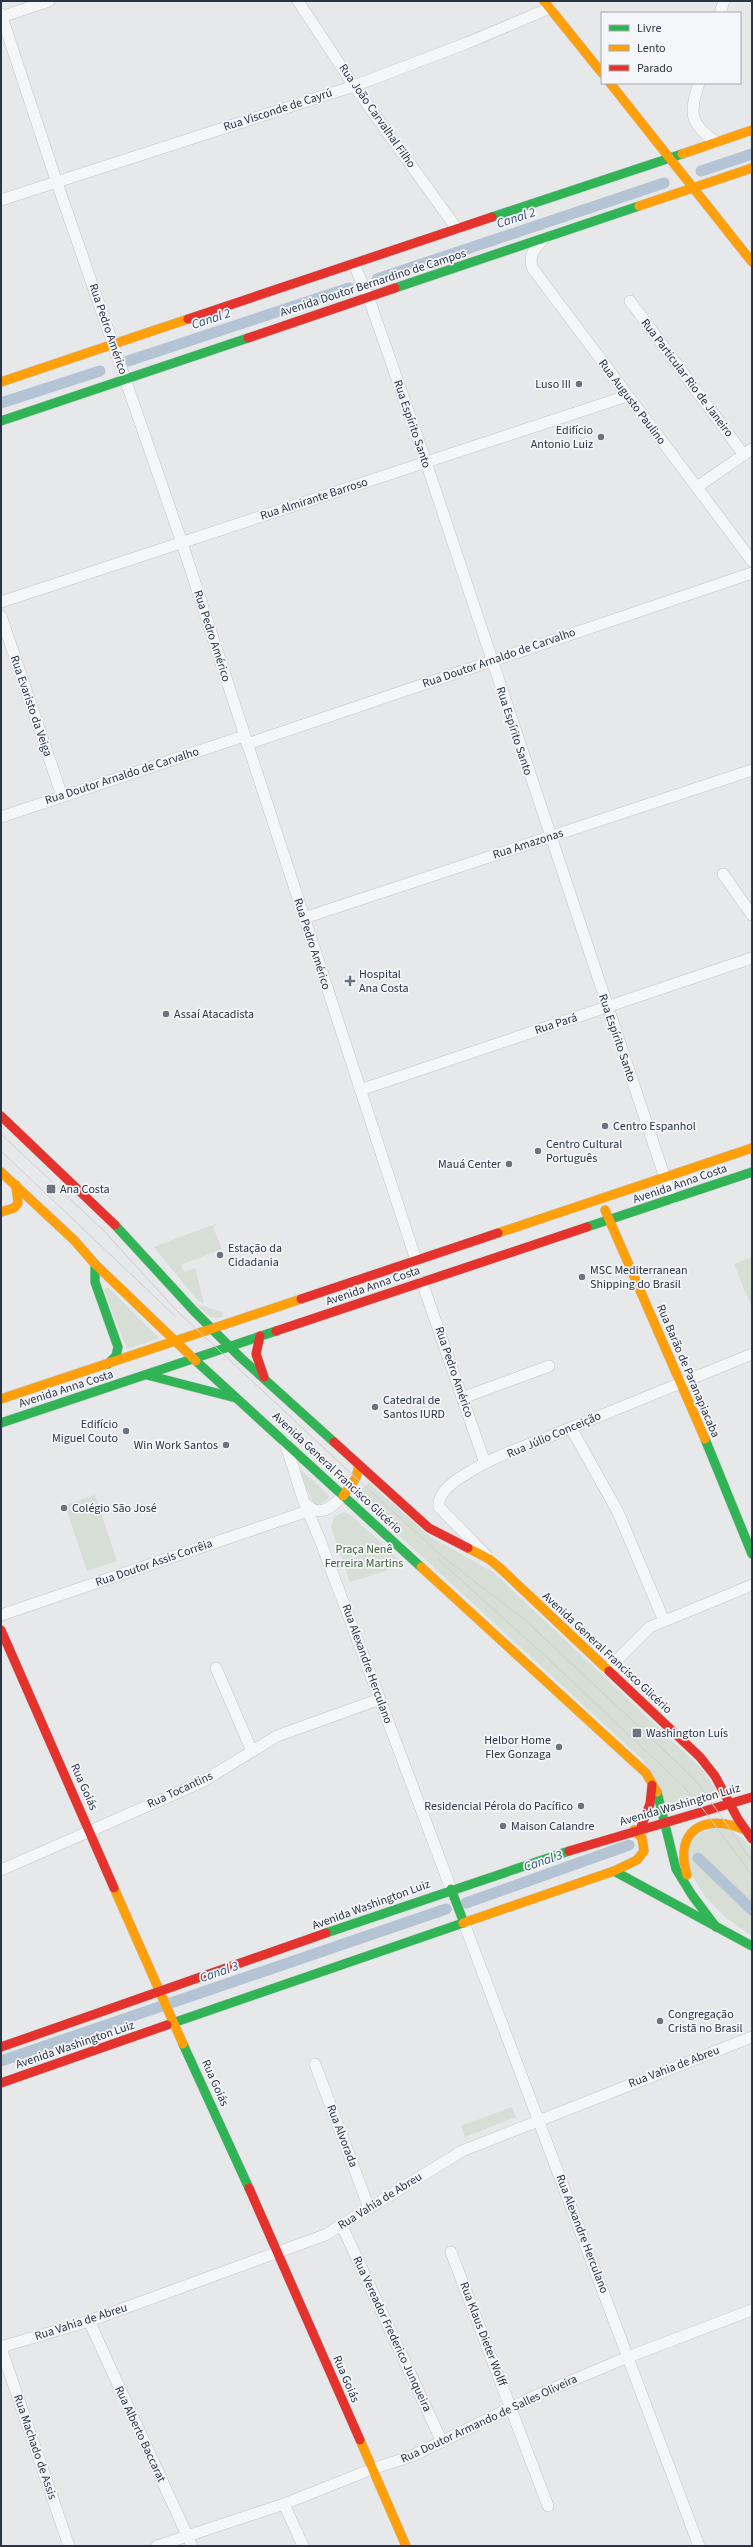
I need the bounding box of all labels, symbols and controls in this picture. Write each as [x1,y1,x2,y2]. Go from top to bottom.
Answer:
legend [601,12,741,84]
text: Livre [637,20,661,37]
text: Lento [637,40,666,57]
street label: Rua João Carvalhal Filho [335,60,419,172]
text: Parado [637,60,672,77]
street label: Rua Visconde de Cayrú [221,84,335,136]
water label: Canal 2 [494,203,538,233]
street label: Avenida Doutor Bernardino de Campos [278,245,468,321]
street label: Rua Pedro Américo [84,281,132,377]
water label: Canal 2 [189,304,233,334]
street label: Rua Particular Rio de Janeiro [637,315,737,441]
street label: Rua Augusto Paulino [594,356,670,448]
place label: Luso III [535,376,571,393]
street label: Rua Espírito Santo [389,378,435,470]
marker: Luso III [574,379,584,389]
place label: Edifício Antonio Luiz [531,422,593,453]
marker: Edifício Antonio Luiz [596,432,606,442]
street label: Rua Almirante Barroso [258,474,370,524]
street label: Rua Pedro Américo [189,588,235,684]
street label: Rua Doutor Arnaldo de Carvalho [420,624,578,692]
street label: Rua Evaristo da Veiga [6,653,56,759]
street label: Rua Espírito Santo [492,685,536,777]
street label: Rua Doutor Arnaldo de Carvalho [43,743,201,809]
street label: Rua Amazonas [490,825,566,863]
street label: Rua Pedro Américo [289,896,335,992]
place label: Hospital Ana Costa [359,966,409,997]
marker: Hospital Ana Costa [344,975,356,987]
street label: Rua Espírito Santo [594,992,640,1084]
place label: Assaí Atacadista [174,1006,254,1023]
marker: Assaí Atacadista [161,1009,171,1019]
street label: Rua Pará [532,1009,580,1039]
place label: Centro Espanhol [613,1118,696,1135]
marker: Centro Espanhol [600,1121,610,1131]
place label: Centro Cultural Português [546,1136,622,1167]
marker: Centro Cultural Português [533,1146,543,1156]
place label: Mauá Center [438,1156,502,1173]
marker: Mauá Center [504,1159,514,1169]
street label: Avenida Anna Costa [631,1160,729,1208]
place label: Ana Costa [60,1181,110,1198]
marker: Ana Costa [45,1183,57,1195]
place label: Estação da Cidadania [228,1240,282,1271]
marker: Estação da Cidadania [215,1250,225,1260]
street label: Avenida Anna Costa [324,1262,422,1310]
place label: MSC Mediterranean Shipping do Brasil [590,1262,688,1293]
marker: MSC Mediterranean Shipping do Brasil [577,1272,587,1282]
street label: Rua Barão de Paranapiacaba [652,1302,724,1440]
street label: Rua Pedro Américo [430,1324,478,1420]
street label: Avenida Anna Costa [16,1366,116,1412]
place label: Catedral de Santos IURD [383,1392,445,1423]
marker: Catedral de Santos IURD [370,1402,380,1412]
street label: Rua Júlio Conceição [504,1407,604,1463]
street label: Avenida General Francisco Glicério [268,1408,406,1538]
place label: Edifício Miguel Couto [52,1416,118,1447]
marker: Edifício Miguel Couto [121,1426,131,1436]
place label: Win Work Santos [134,1437,218,1454]
marker: Win Work Santos [221,1440,231,1450]
place label: Colégio São José [72,1500,157,1517]
marker: Colégio São José [59,1503,69,1513]
street label: Rua Doutor Assis Corrêia [93,1535,215,1591]
park label: Praça Nenê Ferreira Martins [325,1541,403,1572]
street label: Avenida General Francisco Glicério [538,1588,676,1718]
street label: Rua Alexandre Herculano [337,1602,397,1726]
place label: Washington Luís [646,1725,728,1742]
marker: Washington Luís [631,1727,643,1739]
place label: Helbor Home Flex Gonzaga [484,1732,551,1763]
marker: Helbor Home Flex Gonzaga [554,1742,564,1752]
street label: Rua Goiás [66,1761,102,1813]
street label: Rua Tocantins [144,1767,216,1813]
street label: Avenida Washington Luiz [618,1780,742,1830]
place label: Residencial Pérola do Pacífico [424,1798,573,1815]
marker: Residencial Pérola do Pacífico [576,1801,586,1811]
place label: Maison Calandre [511,1818,594,1835]
marker: Maison Calandre [498,1821,508,1831]
water label: Canal 3 [521,1846,565,1876]
street label: Avenida Washington Luiz [310,1876,432,1934]
water label: Canal 3 [197,1957,241,1987]
place label: Congregação Cristã no Brasil [668,2006,743,2037]
marker: Congregação Cristã no Brasil [655,2016,665,2026]
street label: Avenida Washington Luiz [13,2017,137,2073]
street label: Rua Vahia de Abreu [626,2042,722,2092]
street label: Rua Goiás [197,2057,233,2109]
street label: Rua Alvorada [322,2102,362,2170]
street label: Rua Vahia de Abreu [335,2168,425,2234]
street label: Rua Alexandre Herculano [551,2172,613,2296]
street label: Rua Vereador Frederico Junqueira [348,2253,436,2415]
street label: Rua Klaus Dieter Wolff [455,2279,511,2390]
street label: Rua Vahia de Abreu [33,2299,129,2345]
street label: Rua Goiás [328,2353,364,2405]
street label: Rua Doutor Armando de Salles Oliveira [398,2370,580,2468]
street label: Rua Alberto Baccarat [110,2383,170,2485]
street label: Rua Machado de Assis [9,2392,61,2502]

